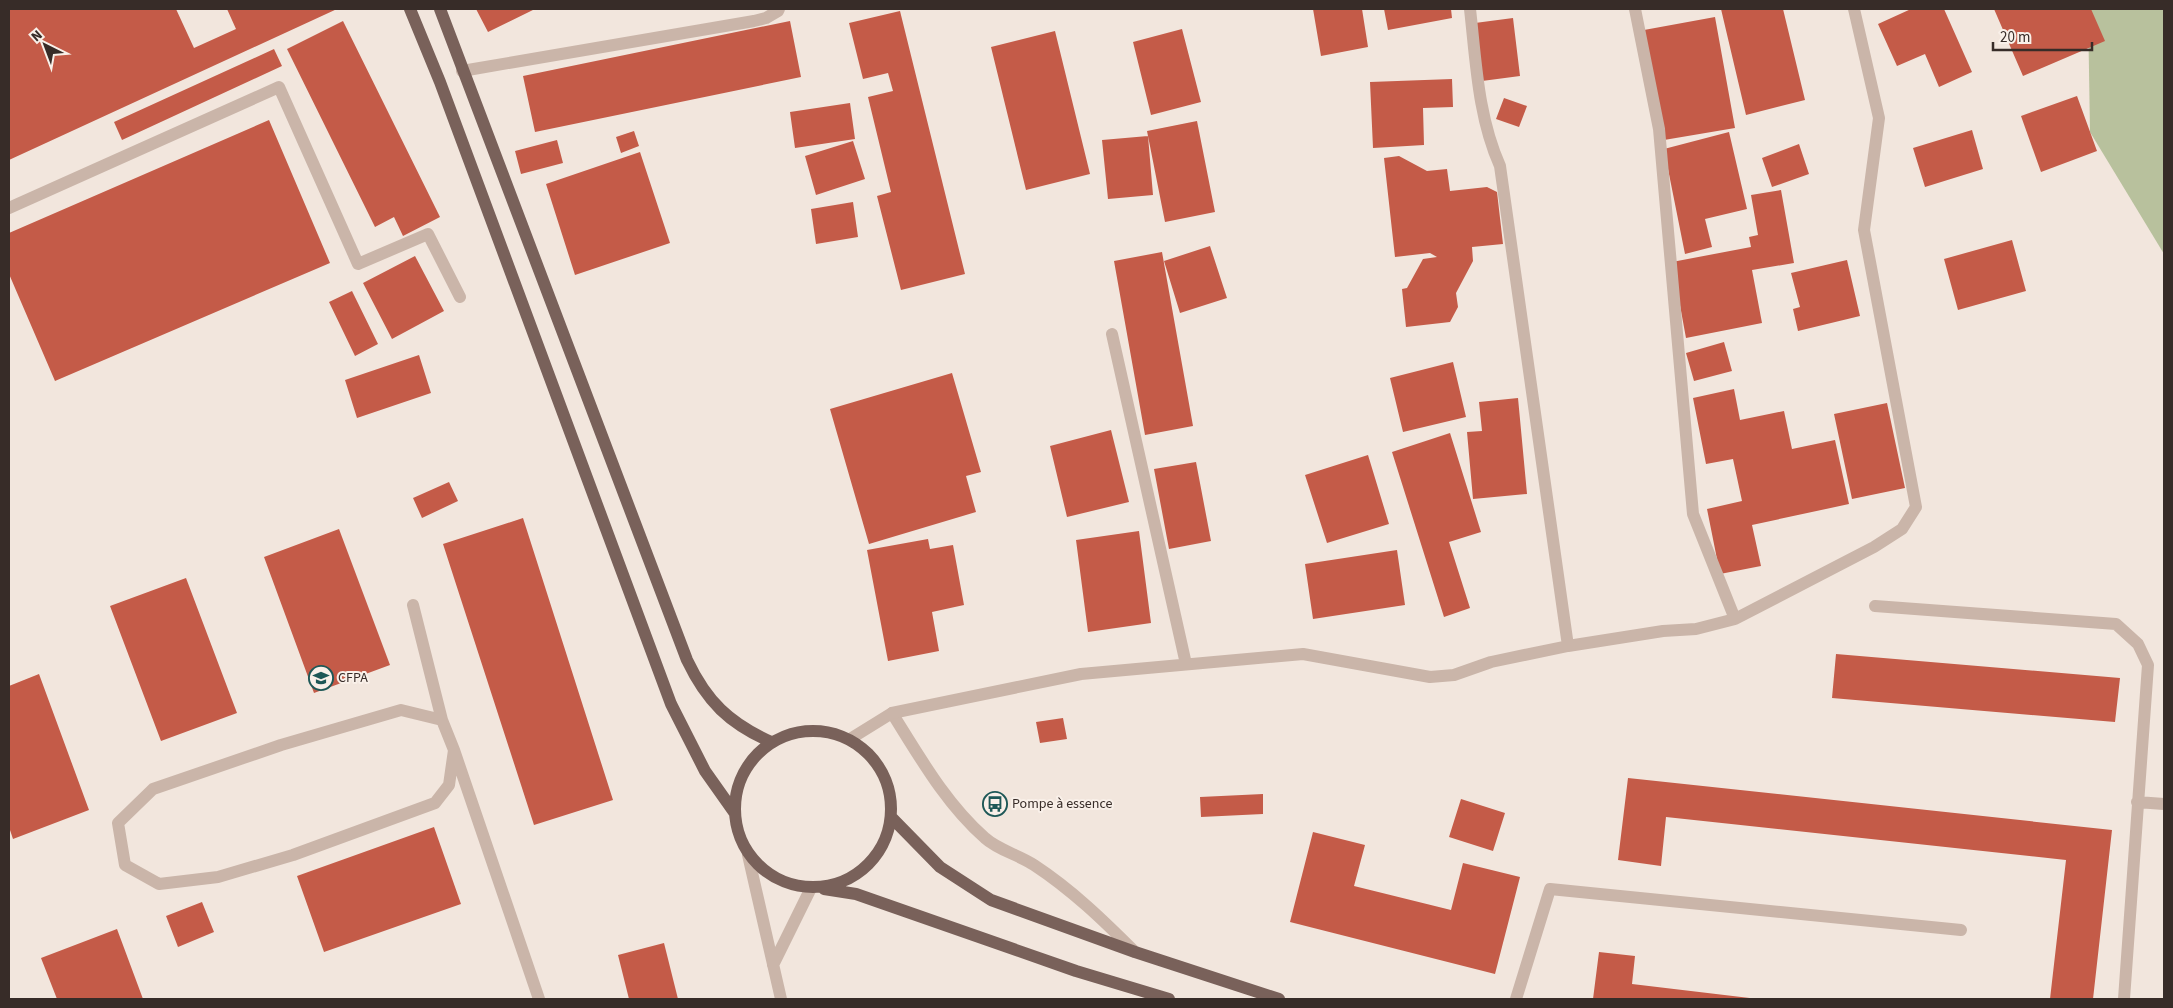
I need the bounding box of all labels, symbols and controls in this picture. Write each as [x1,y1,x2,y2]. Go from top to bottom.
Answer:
north arrow [20,20,70,70]
scale bar [1993,20,2092,52]
text: N [27,26,47,47]
text: 20 m [2000,27,2030,48]
school or university icon: CFPA [308,665,334,691]
place label: CFPA [338,668,368,688]
bus stop icon: Pompe à essence [982,791,1008,817]
place label: Pompe à essence [1012,794,1113,814]

